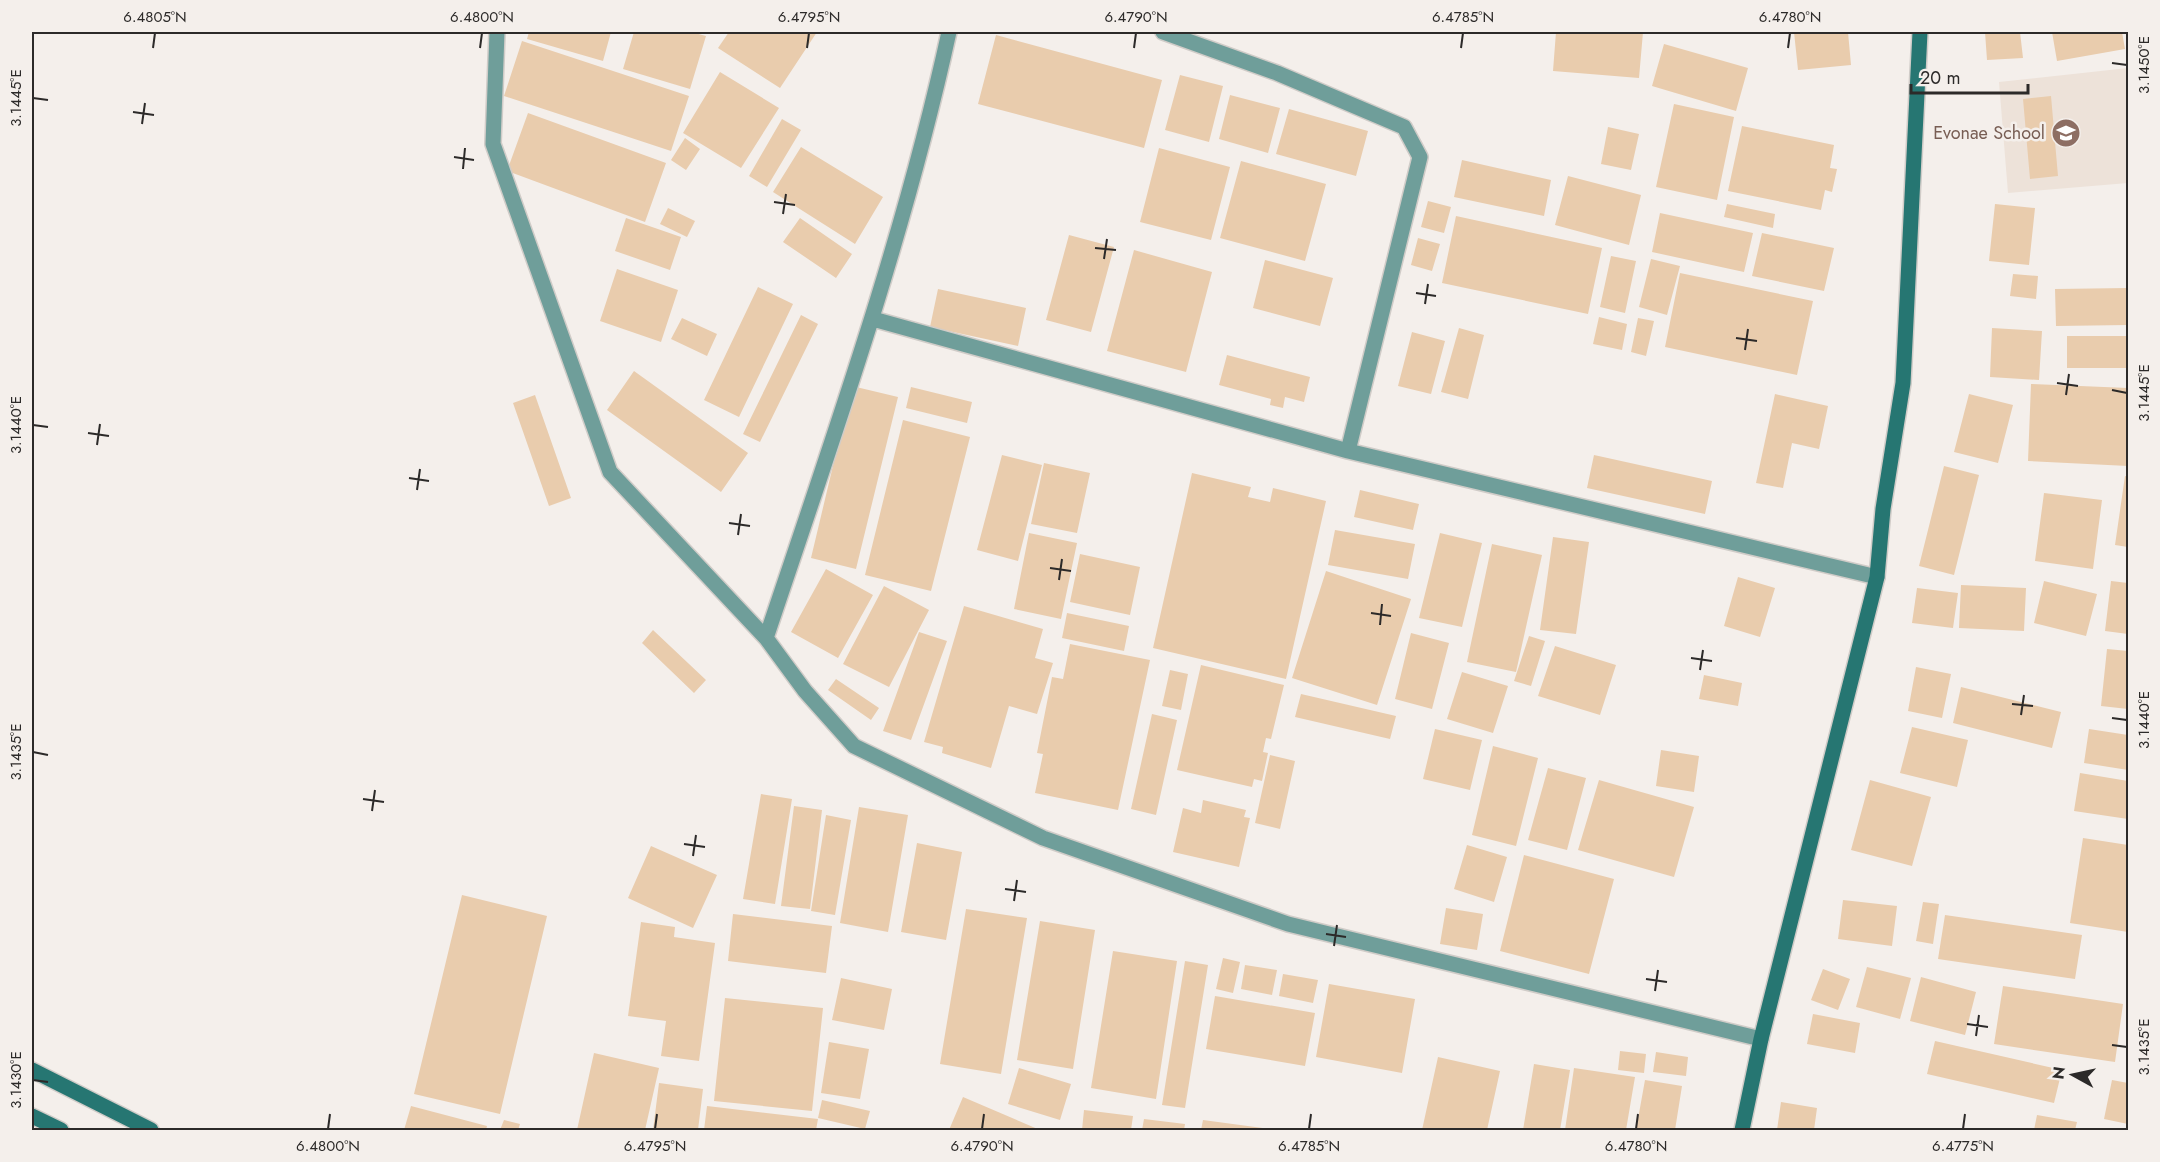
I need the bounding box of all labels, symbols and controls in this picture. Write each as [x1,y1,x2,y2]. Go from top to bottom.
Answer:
text: 6.4805°N [123,6,187,28]
text: 6.4800°N [450,6,514,28]
text: 6.4795°N [778,6,840,28]
text: 6.4790°N [1104,6,1168,28]
text: 6.4785°N [1432,6,1494,28]
text: 6.4780°N [1759,6,1821,28]
text: 3.1450°E [2133,36,2155,94]
scale bar [1911,57,2028,95]
text: 20 m [1920,65,1960,91]
text: 3.1445°E [5,69,27,127]
school or university icon: Evonae School [2050,117,2082,149]
place label: Evonae School [1933,120,2045,146]
text: 3.1445°E [2133,364,2155,422]
text: 3.1440°E [5,396,27,454]
text: 3.1440°E [2133,691,2155,749]
text: 3.1435°E [5,723,27,781]
text: 3.1435°E [2133,1018,2155,1076]
north arrow [2043,1045,2103,1105]
text: 3.1430°E [5,1051,27,1109]
text: N [2046,1065,2071,1081]
text: 6.4800°N [296,1135,360,1157]
text: 6.4795°N [624,1135,686,1157]
text: 6.4790°N [950,1135,1014,1157]
text: 6.4785°N [1278,1135,1340,1157]
text: 6.4780°N [1605,1135,1667,1157]
text: 6.4775°N [1932,1135,1994,1157]

